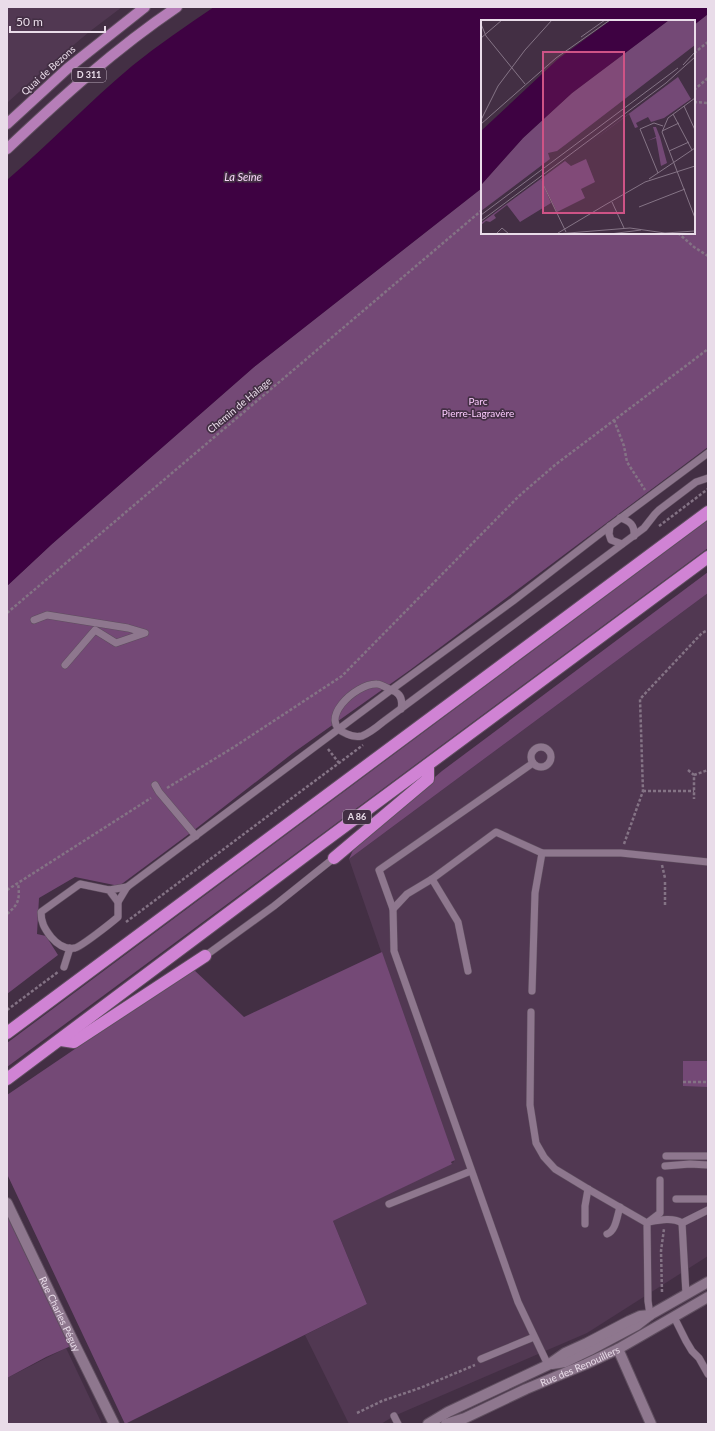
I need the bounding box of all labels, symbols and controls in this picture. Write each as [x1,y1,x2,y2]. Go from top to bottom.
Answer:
scale bar [10,8,105,34]
text: 50 m [16,14,43,29]
inset map [481,20,695,234]
street label: Quai de Bezons [19,43,77,97]
road number: D 311 [72,68,106,82]
water label: La Seine [224,170,262,183]
street label: Chemin de Halage [205,375,273,435]
park label: Parc Pierre-Lagravère [442,395,514,419]
road number: A 86 [343,810,371,824]
street label: Rue Charles Péguy [37,1274,84,1354]
street label: Rue des Renouillers [538,1343,622,1389]

